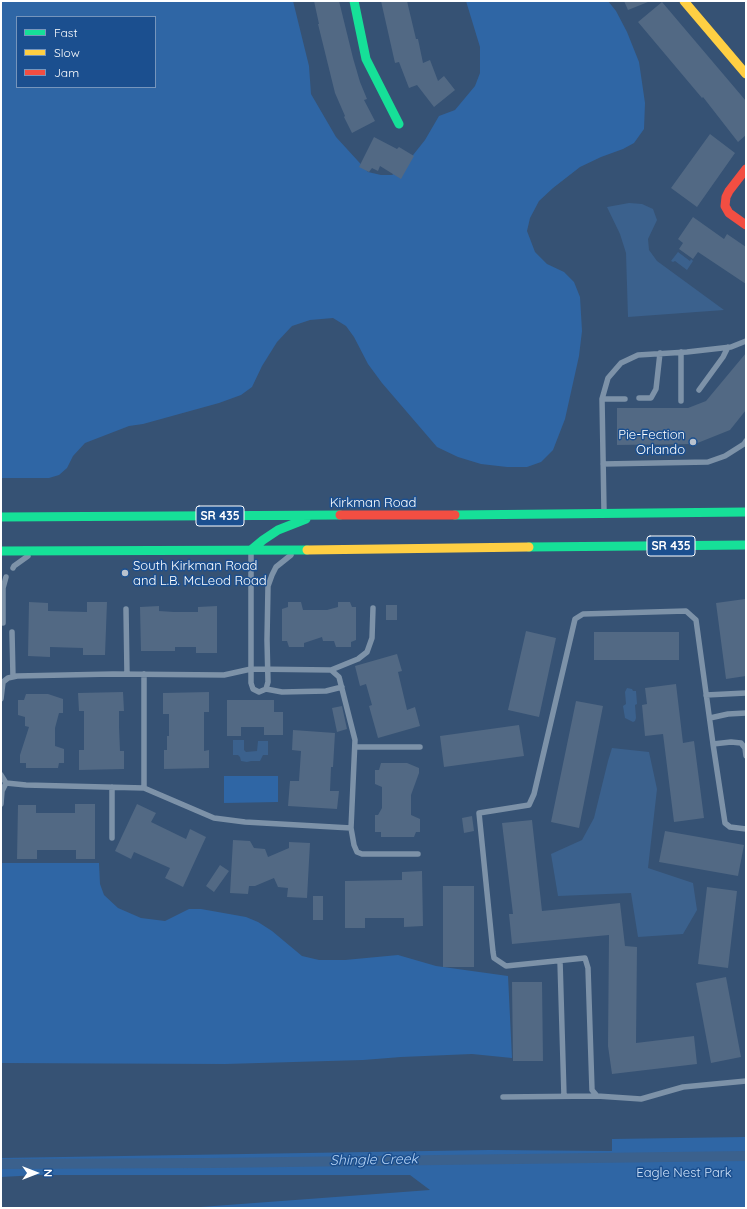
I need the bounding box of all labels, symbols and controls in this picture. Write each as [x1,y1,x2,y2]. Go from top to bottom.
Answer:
legend [16,16,156,88]
text: Fast [54,25,78,40]
text: Slow [54,45,80,60]
text: Jam [54,65,79,80]
place label: Pie-Fection Orlando [618,427,685,458]
marker: Pie-Fection Orlando [688,437,698,447]
street label: Kirkman Road [330,495,416,511]
road number: SR 435 [196,506,244,526]
road number: SR 435 [647,536,695,556]
place label: South Kirkman Road and L.B. McLeod Road [133,558,267,589]
marker: South Kirkman Road and L.B. McLeod Road [120,568,130,578]
water label: Shingle Creek [330,1151,418,1169]
north arrow [16,1153,56,1193]
park label: Eagle Nest Park [636,1165,732,1181]
text: N [41,1169,55,1177]

